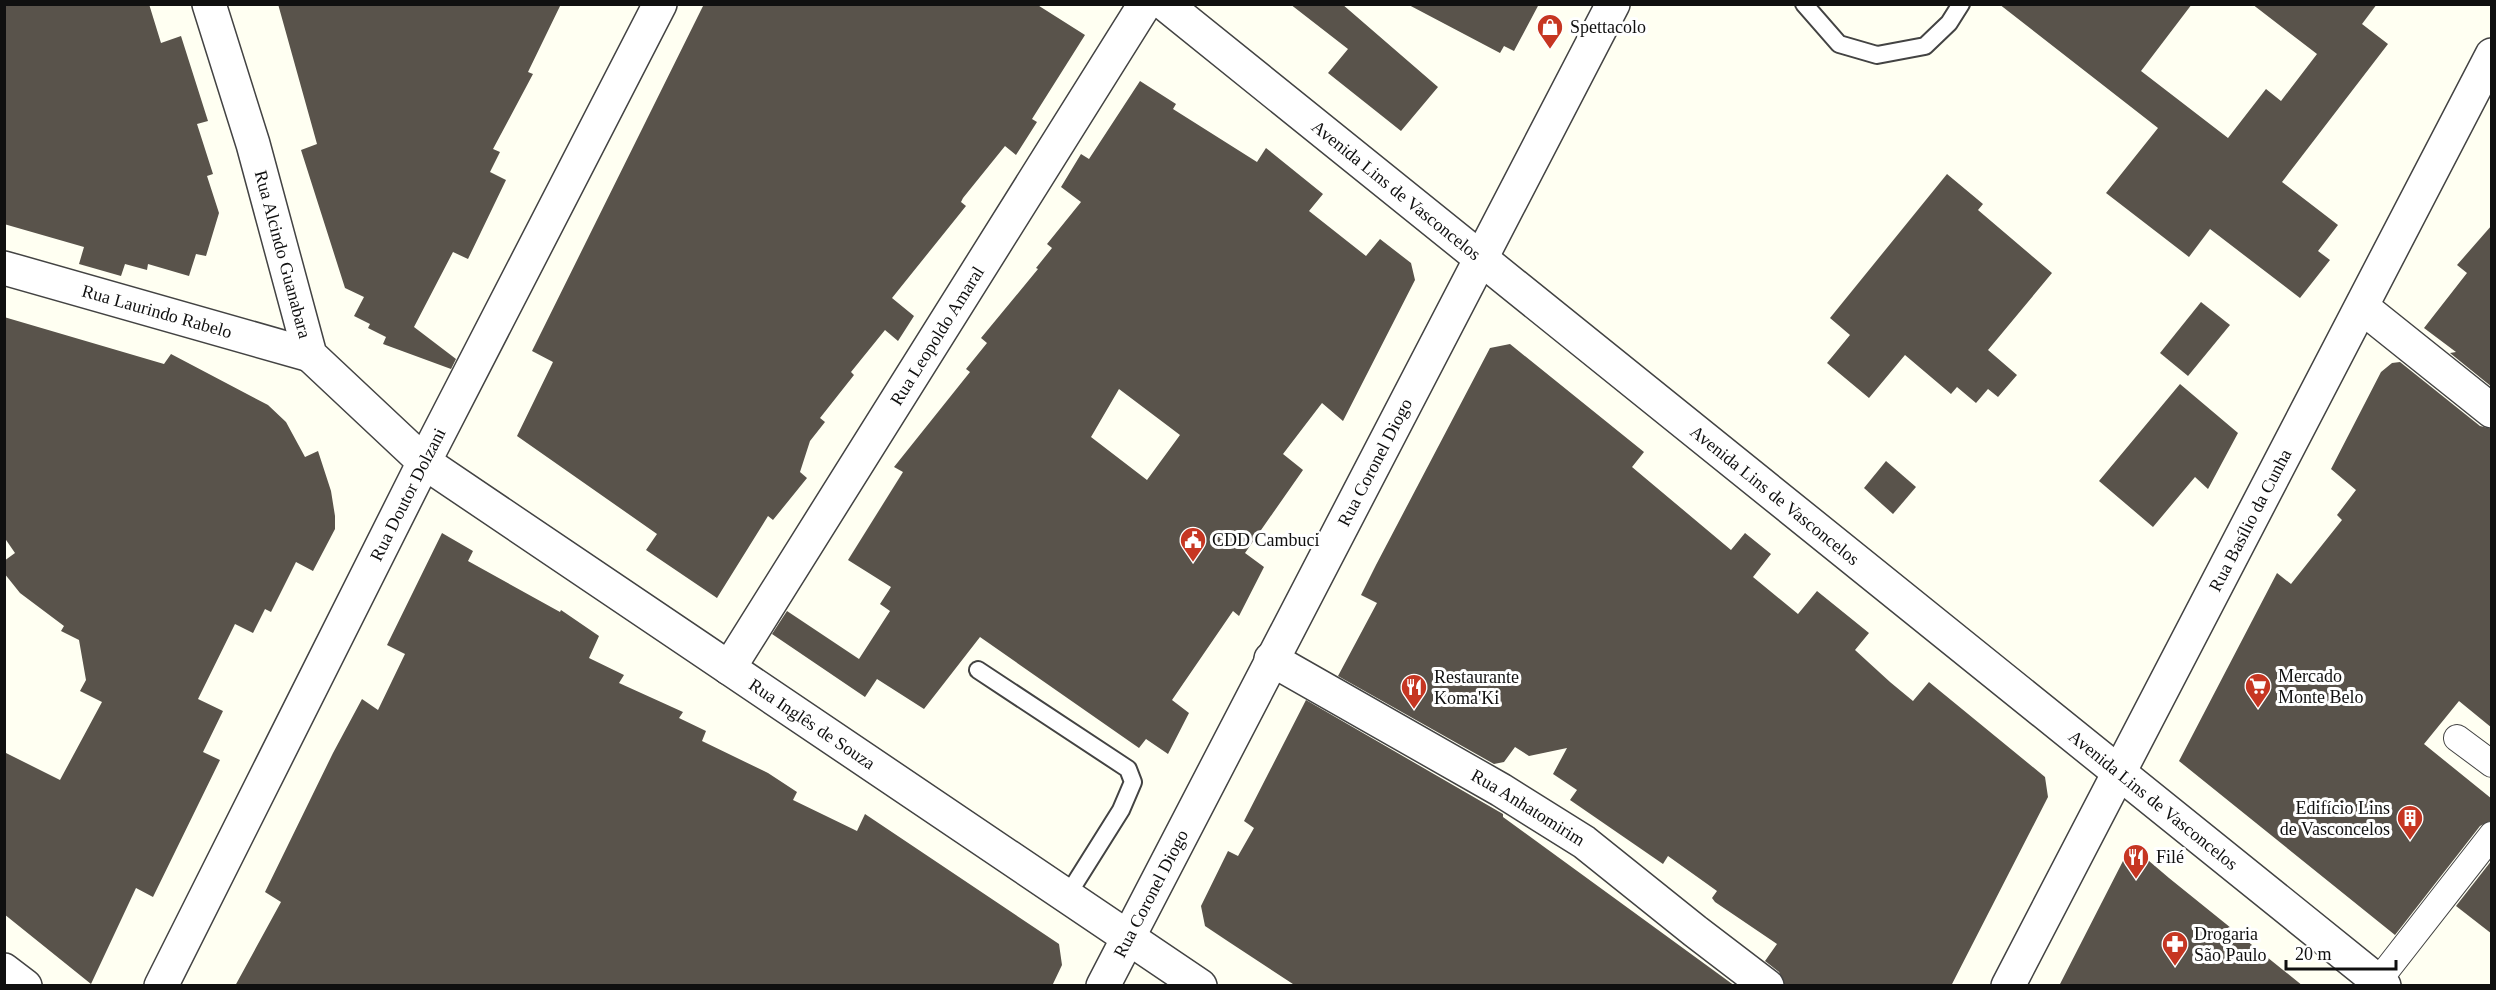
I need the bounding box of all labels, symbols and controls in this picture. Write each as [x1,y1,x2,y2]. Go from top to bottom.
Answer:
shop icon: Spettacolo [1535,12,1565,50]
place label: Spettacolo [1570,17,1646,37]
street label: Avenida Lins de Vasconcelos [1308,116,1485,264]
street label: Rua Alcindo Guanabara [251,168,315,340]
street label: Rua Leopoldo Amaral [886,263,988,409]
street label: Rua Laurindo Rabelo [80,281,234,342]
street label: Rua Coronel Diogo [1334,395,1416,530]
street label: Avenida Lins de Vasconcelos [1686,421,1863,569]
street label: Rua Doutor Dolzani [366,425,450,564]
street label: Rua Basílio da Cunha [2205,446,2295,595]
public building icon: CDD Cambuci [1178,525,1208,563]
place label: CDD Cambuci [1212,530,1320,550]
place label: Mercado Monte Belo [2278,666,2364,707]
place label: Restaurante Koma'Ki [1434,667,1519,708]
supermarket icon: Mercado Monte Belo [2243,671,2273,709]
restaurant icon: Restaurante Koma'Ki [1399,672,1429,710]
street label: Rua Inglês de Souza [745,675,879,774]
street label: Avenida Lins de Vasconcelos [2065,726,2242,874]
street label: Rua Anhatomirim [1468,765,1589,850]
place label: Edifício Lins de Vasconcelos [2280,798,2390,839]
building icon: Edifício Lins de Vasconcelos [2395,803,2425,841]
street label: Rua Coronel Diogo [1110,827,1192,961]
restaurant icon: Filé [2121,842,2151,880]
place label: Filé [2156,847,2184,867]
place label: Drogaria São Paulo [2194,924,2267,965]
pharmacy icon: Drogaria São Paulo [2160,929,2190,967]
scale bar [2286,933,2396,971]
text: 20 m [2295,944,2332,964]

